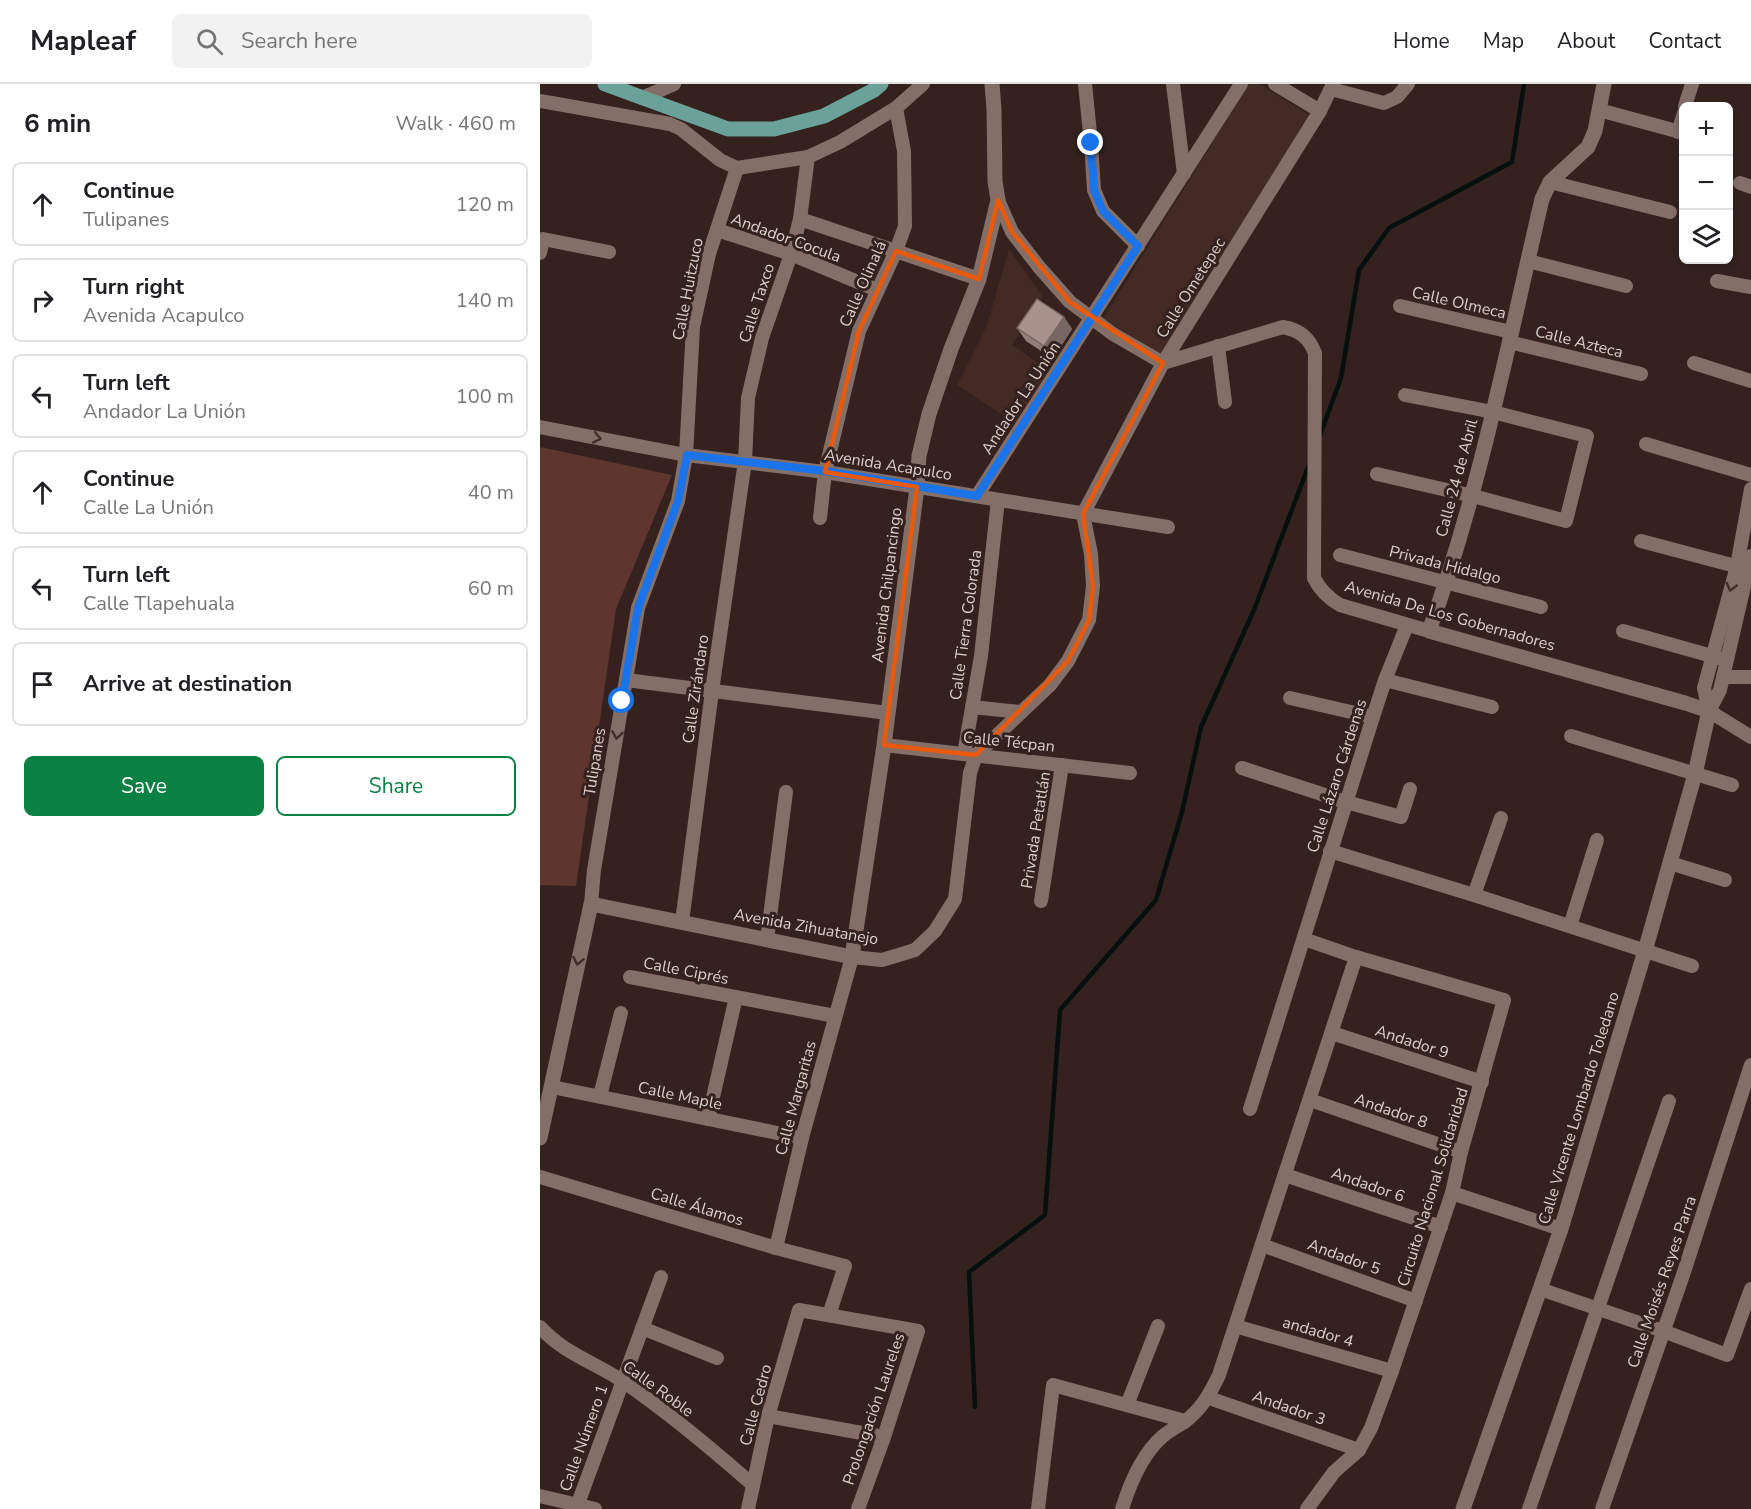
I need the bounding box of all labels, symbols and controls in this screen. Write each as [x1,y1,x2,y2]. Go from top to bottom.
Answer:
search box [172,14,592,68]
text: Mapleaf [30,22,136,60]
icon: search [193,25,226,58]
text: Search here [241,26,358,56]
text: Home [1393,27,1450,55]
text: Map [1483,27,1524,55]
text: About [1557,27,1615,55]
text: Contact [1648,27,1721,55]
map controls [1679,102,1733,264]
button: + [1679,102,1733,156]
text: 6 min [24,106,91,141]
text: Walk · 460 m [396,110,516,137]
route end [1077,129,1103,155]
button: − [1679,156,1733,210]
text: Continue [83,176,174,206]
icon: ahead [26,188,59,221]
text: 120 m [456,191,514,218]
text: Tulipanes [83,206,169,233]
street label: Andador Cocula [728,208,844,268]
button: layers [1679,210,1733,264]
street label: Calle Ometepec [1151,233,1231,342]
street label: Calle Huitzuco [667,236,709,342]
street label: Calle Olinalá [834,237,892,331]
street label: Calle Taxco [734,260,780,346]
text: Turn right [83,272,184,302]
street label: Calle Olmeca [1410,281,1508,325]
icon: right [26,284,59,317]
text: 140 m [456,287,514,314]
text: Avenida Acapulco [83,302,244,329]
street label: Calle Azteca [1533,320,1625,364]
street label: Andador La Unión [976,337,1066,459]
text: Turn left [83,368,170,398]
icon: left [26,380,59,413]
text: 100 m [456,383,514,410]
text: Andador La Unión [83,398,246,425]
street label: Calle 24 de Abril [1431,416,1483,539]
one-way arrow [592,431,602,444]
street label: Avenida Acapulco [823,444,954,486]
text: Continue [83,464,174,494]
icon: ahead [26,476,59,509]
text: 40 m [468,479,514,506]
text: Calle La Unión [83,494,214,521]
street label: Avenida Chilpancingo [867,506,907,664]
street label: Privada Hidalgo [1387,540,1503,590]
street label: Calle Tierra Colorada [945,548,987,702]
text: Turn left [83,560,170,590]
icon: left [26,572,59,605]
text: 60 m [468,575,514,602]
street label: Avenida De Los Gobernadores [1342,575,1558,657]
one-way arrow [1726,582,1738,592]
text: Calle Tlapehuala [83,590,235,617]
street label: Calle Zirándaro [677,633,715,745]
icon: arrive [26,668,59,701]
text: Arrive at destination [83,669,292,699]
route start [608,687,634,713]
street label: Calle Lázaro Cárdenas [1302,696,1372,856]
street label: Tulipanes [579,726,611,798]
street label: Calle Técpan [962,726,1056,758]
one-way arrow [611,730,623,740]
button: Save [24,756,264,816]
button: Share [276,756,516,816]
street label: Privada Petatlán [1016,770,1056,890]
street label: Avenida Zihuatanejo [732,903,880,951]
street label: Calle Ciprés [641,952,731,990]
one-way arrow [573,956,586,966]
street label: Calle Vicente Lombardo Toledano [1533,989,1625,1227]
street label: Andador 9 [1372,1020,1452,1064]
street label: Calle Margaritas [770,1038,822,1158]
street label: Calle Maple [636,1076,724,1116]
street label: Circuito Nacional Solidaridad [1392,1085,1474,1289]
street label: Andador 8 [1351,1088,1431,1134]
street label: Andador 6 [1328,1162,1408,1208]
street label: Calle Álamos [648,1182,746,1232]
street label: Calle Moisés Reyes Parra [1622,1193,1702,1371]
street label: Andador 5 [1304,1234,1384,1280]
street label: andador 4 [1280,1311,1357,1353]
street label: Prolongación Laureles [838,1330,910,1488]
street label: Calle Roble [618,1356,698,1422]
street label: Calle Cedro [735,1362,777,1448]
street label: Calle Número 1 [554,1381,614,1495]
street label: Andador 3 [1249,1385,1329,1431]

